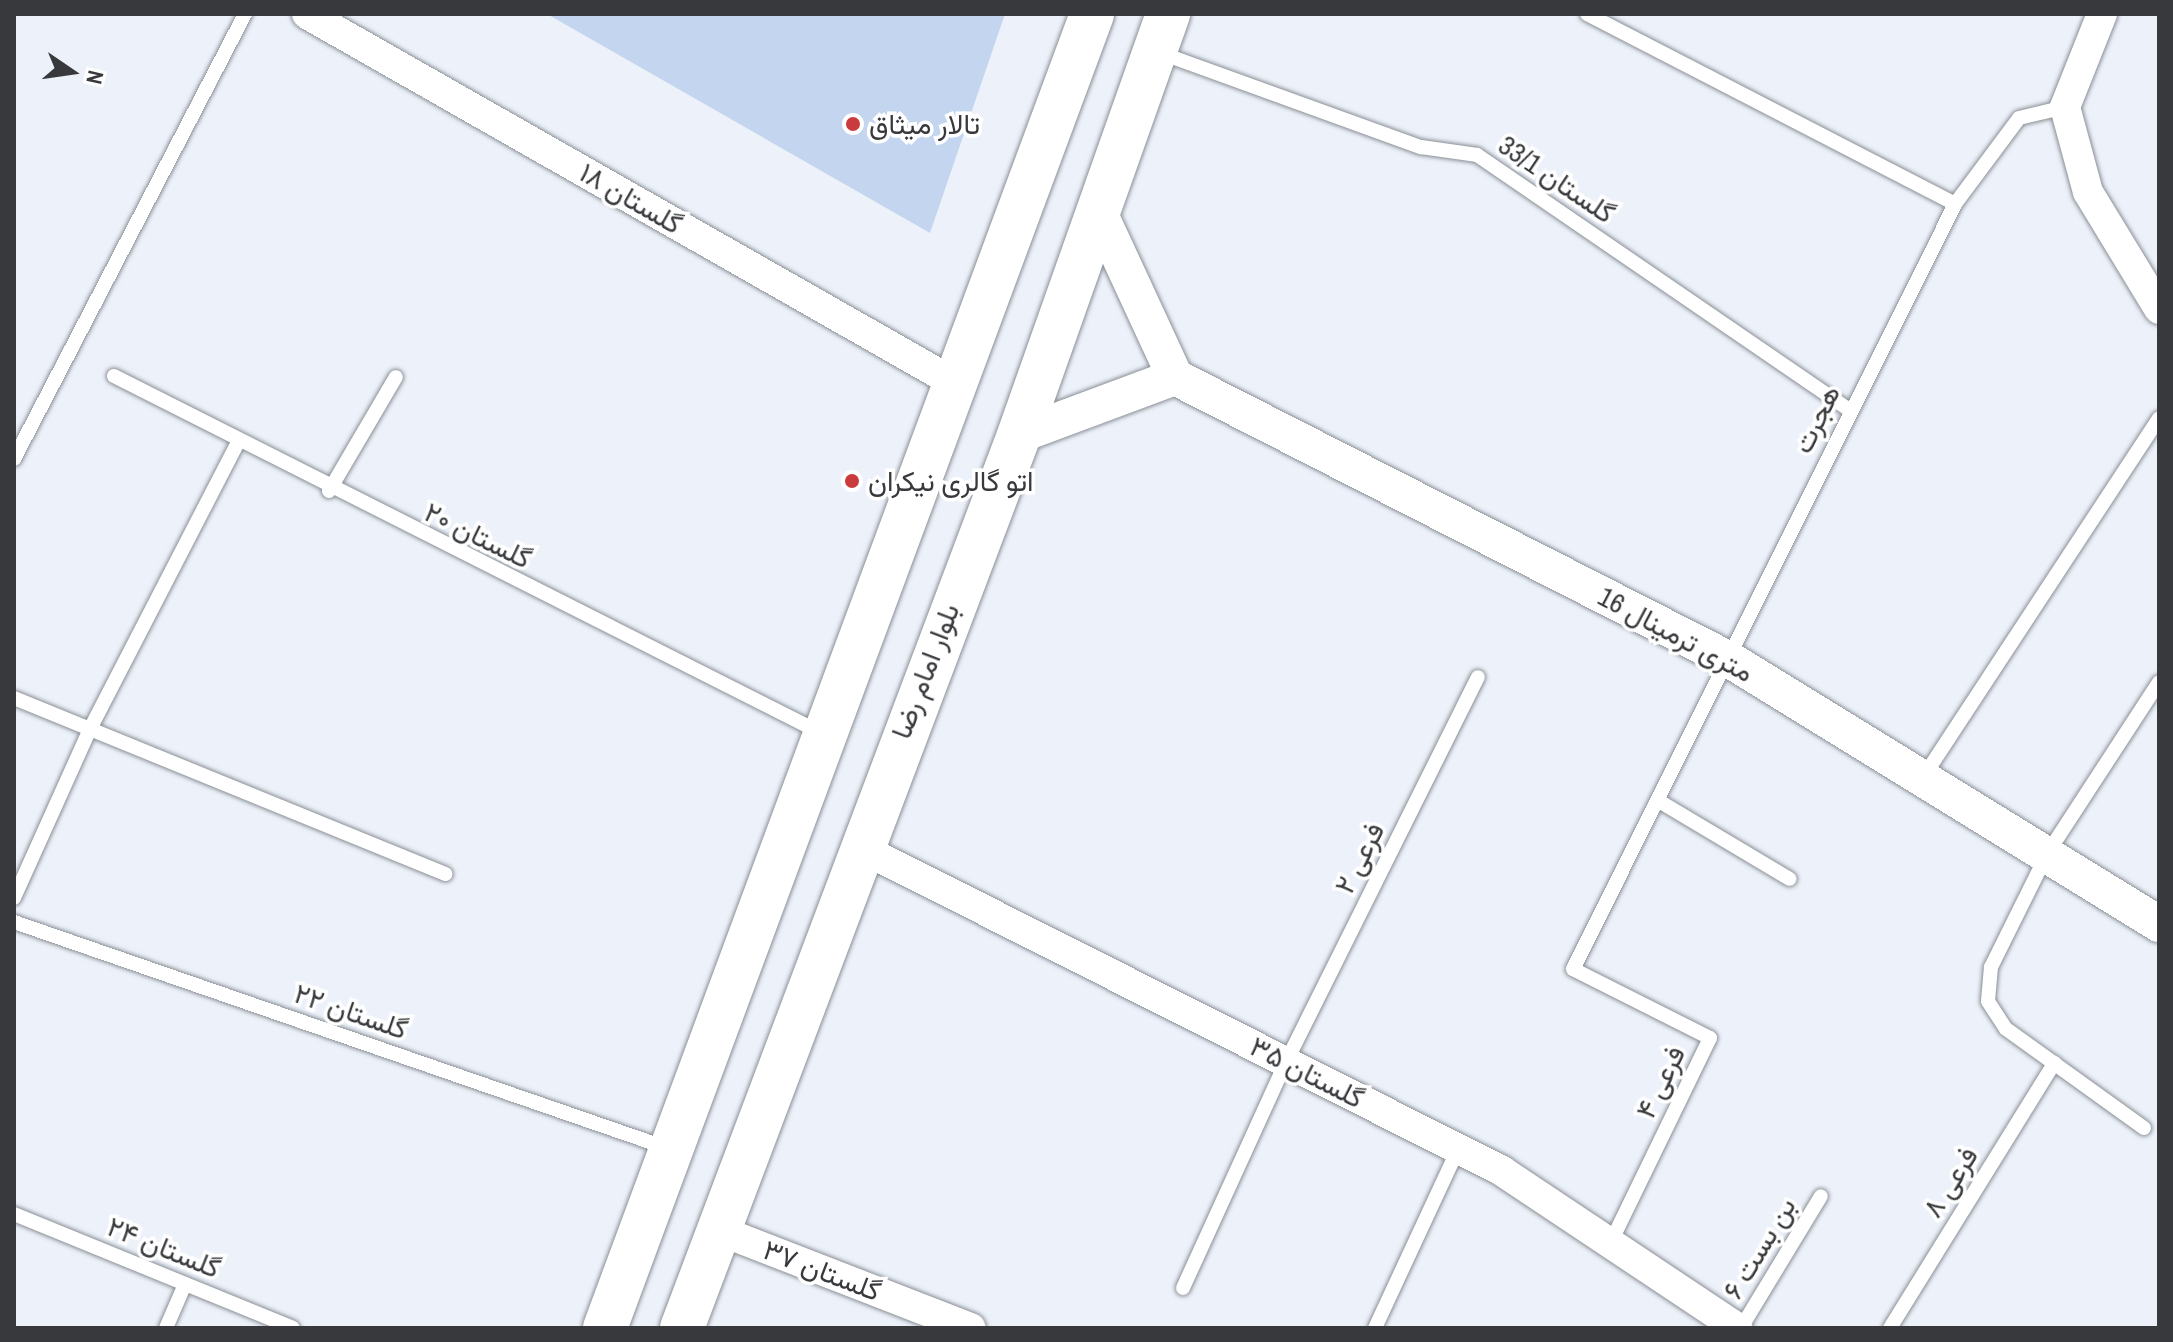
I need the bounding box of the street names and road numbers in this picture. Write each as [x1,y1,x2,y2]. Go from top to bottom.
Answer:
street label: گلستان 33/1 [1492,128,1622,230]
street label: گلستان ۱۸ [574,155,688,241]
street label: هجرت [1785,379,1847,459]
street label: گلستان ۲۰ [419,495,537,575]
street label: 16 متری ترمینال [1593,579,1759,689]
street label: بلوار امام رضا [884,599,966,743]
street label: فرعی ۲ [1327,817,1391,899]
street label: گلستان ۲۲ [290,976,412,1046]
street label: گلستان ۳۵ [1244,1029,1370,1115]
street label: فرعی ۴ [1628,1040,1692,1124]
street label: فرعی ۸ [1915,1140,1985,1224]
street label: بن بست ۶ [1716,1191,1802,1305]
street label: گلستان ۲۴ [103,1209,225,1285]
street label: گلستان ۳۷ [758,1232,886,1308]

